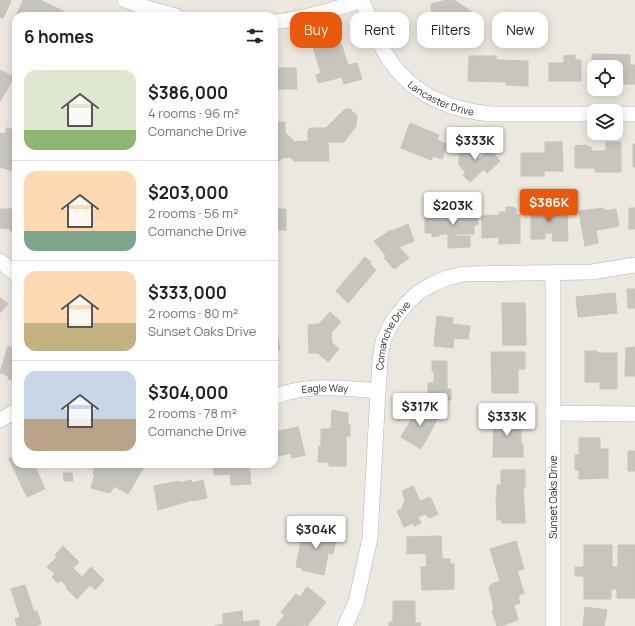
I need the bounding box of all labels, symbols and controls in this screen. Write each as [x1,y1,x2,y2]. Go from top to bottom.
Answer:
chip: Buy [290,12,342,48]
chip: Rent [350,12,409,48]
chip: Filters [417,12,484,48]
chip: New [492,12,548,48]
text: 6 homes [24,25,94,48]
icon: filters [244,25,266,47]
map controls [587,60,623,140]
button: locate [587,60,623,96]
street label: Lancaster Drive [405,77,475,119]
text: $386,000 [148,81,228,104]
icon: home [56,86,104,134]
text: 4 rooms · 96 m² [148,104,239,122]
button: layers [587,104,623,140]
text: Comanche Drive [148,122,246,140]
pin: $333K [447,127,503,161]
text: $333K [455,131,495,149]
text: $203,000 [148,181,229,204]
icon: home [56,187,104,235]
pin: $386K [521,189,577,223]
pin: $203K [425,192,481,226]
text: $386K [529,193,569,211]
text: $203K [433,196,473,214]
text: 2 rooms · 56 m² [148,204,238,222]
text: Comanche Drive [148,222,246,240]
text: $333,000 [148,281,227,304]
icon: home [56,287,104,335]
street label: Comanche Drive [372,298,413,371]
text: 2 rooms · 80 m² [148,304,238,322]
text: Sunset Oaks Drive [148,322,256,340]
text: $304,000 [148,381,228,404]
street label: Eagle Way [301,381,349,396]
icon: home [56,387,104,435]
pin: $317K [392,393,448,427]
text: $317K [402,397,438,415]
pin: $333K [479,403,535,437]
text: 2 rooms · 78 m² [148,404,237,422]
text: $333K [487,407,527,425]
text: Comanche Drive [148,422,246,440]
street label: Sunset Oaks Drive [546,455,560,539]
pin: $304K [288,516,344,550]
text: $304K [296,520,336,538]

